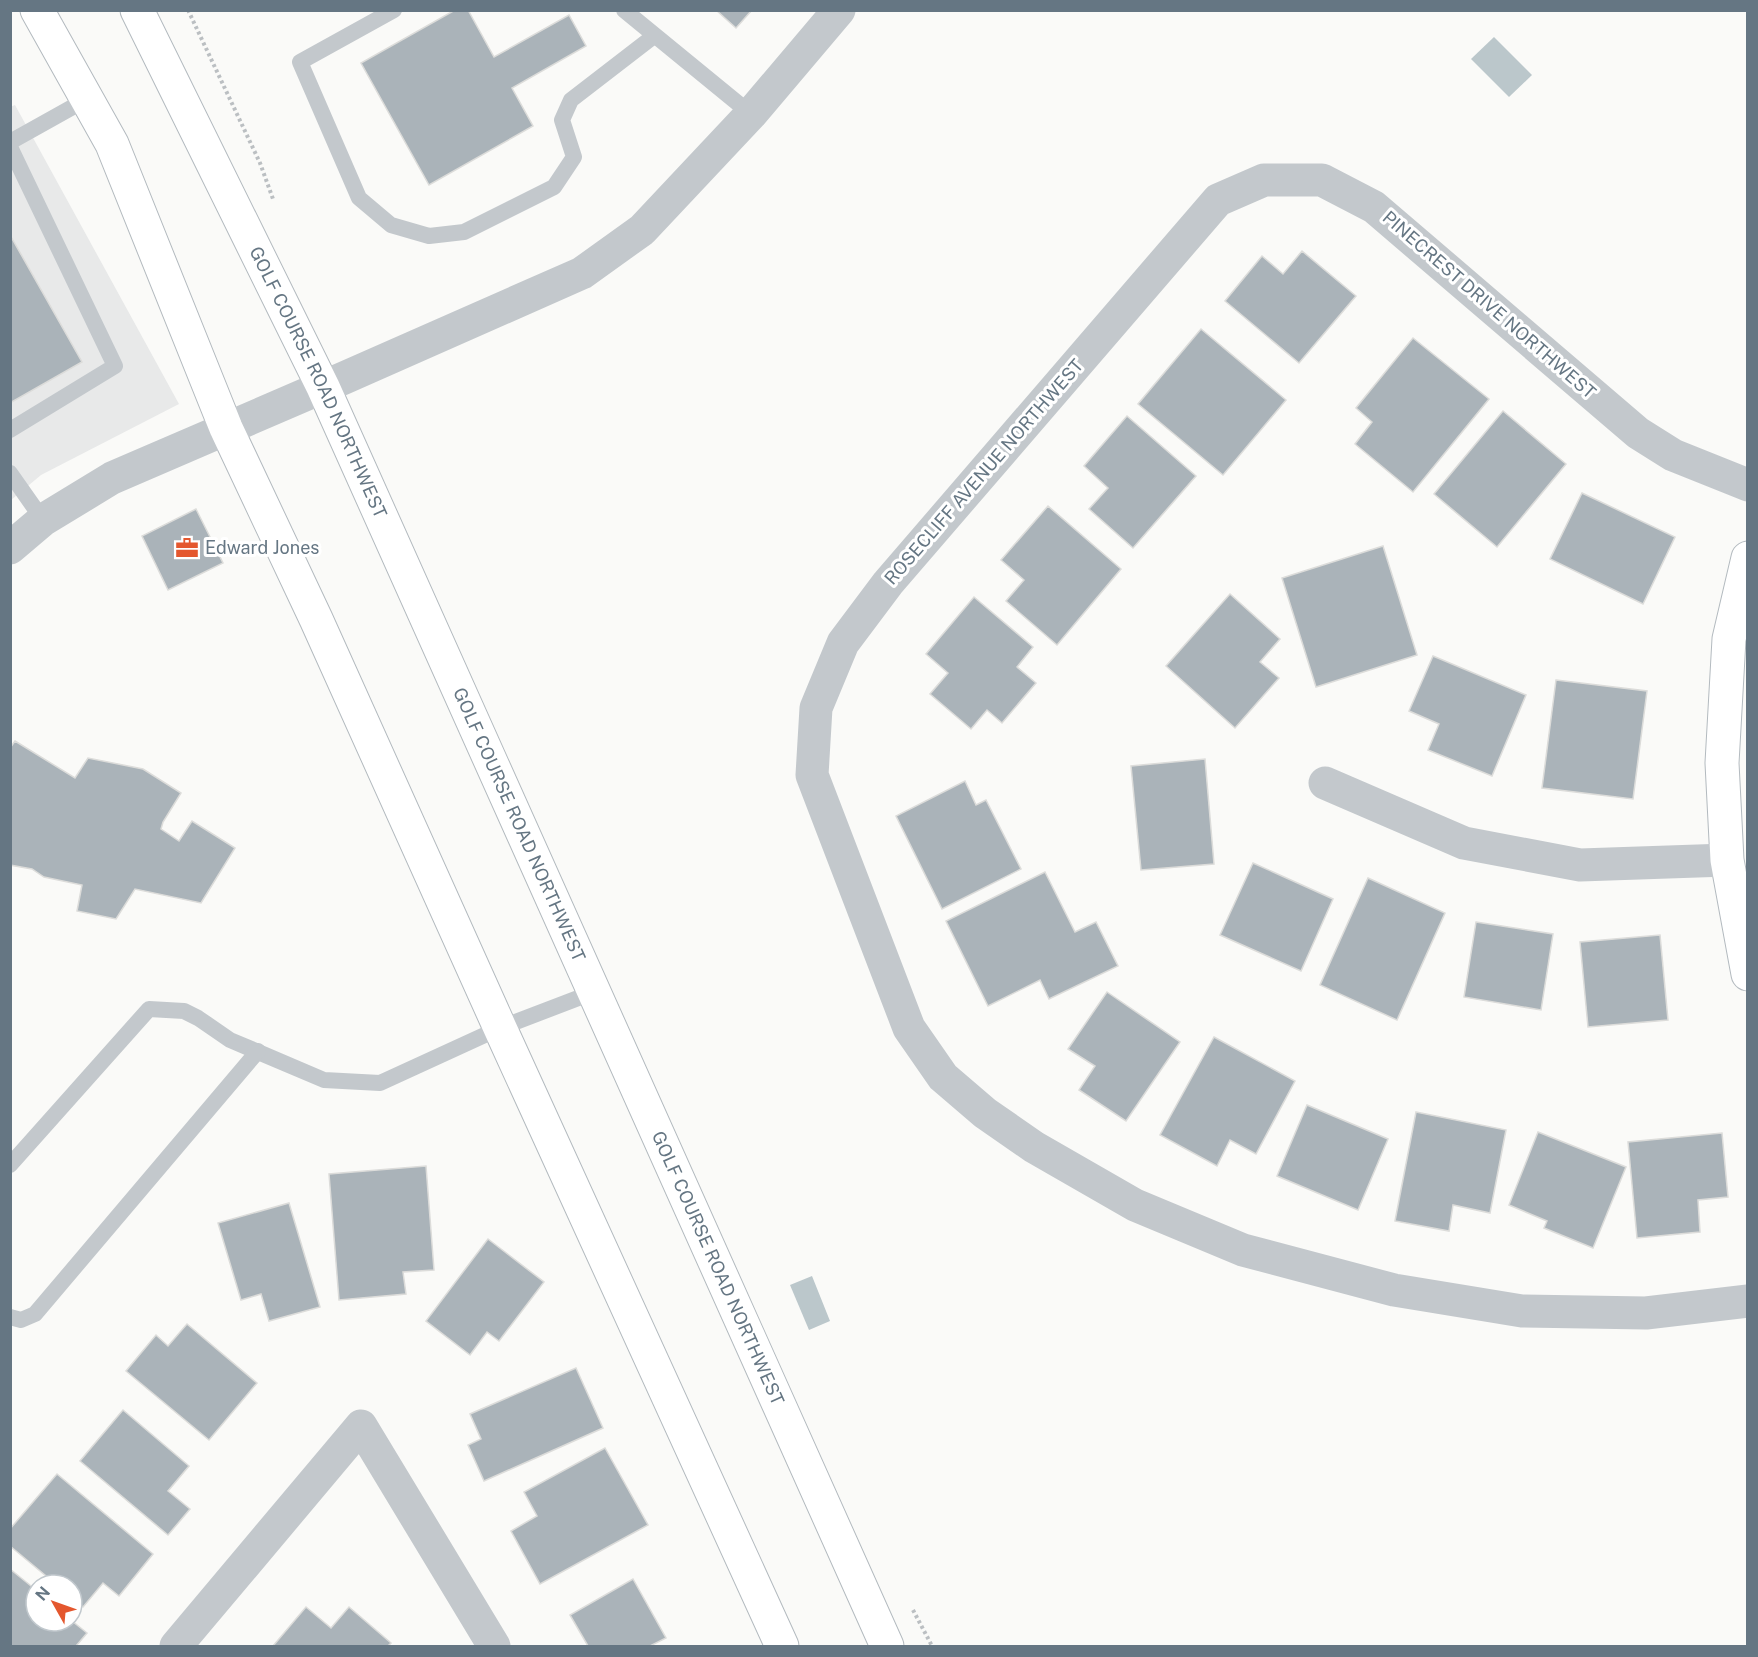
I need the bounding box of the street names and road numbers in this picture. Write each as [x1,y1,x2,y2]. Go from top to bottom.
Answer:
street label: PINECREST DRIVE NORTHWEST [1379,206,1600,403]
street label: GOLF COURSE ROAD NORTHWEST [245,243,391,521]
street label: ROSECLIFF AVENUE NORTHWEST [880,354,1087,589]
street label: GOLF COURSE ROAD NORTHWEST [449,684,590,965]
street label: GOLF COURSE ROAD NORTHWEST [648,1128,789,1408]

